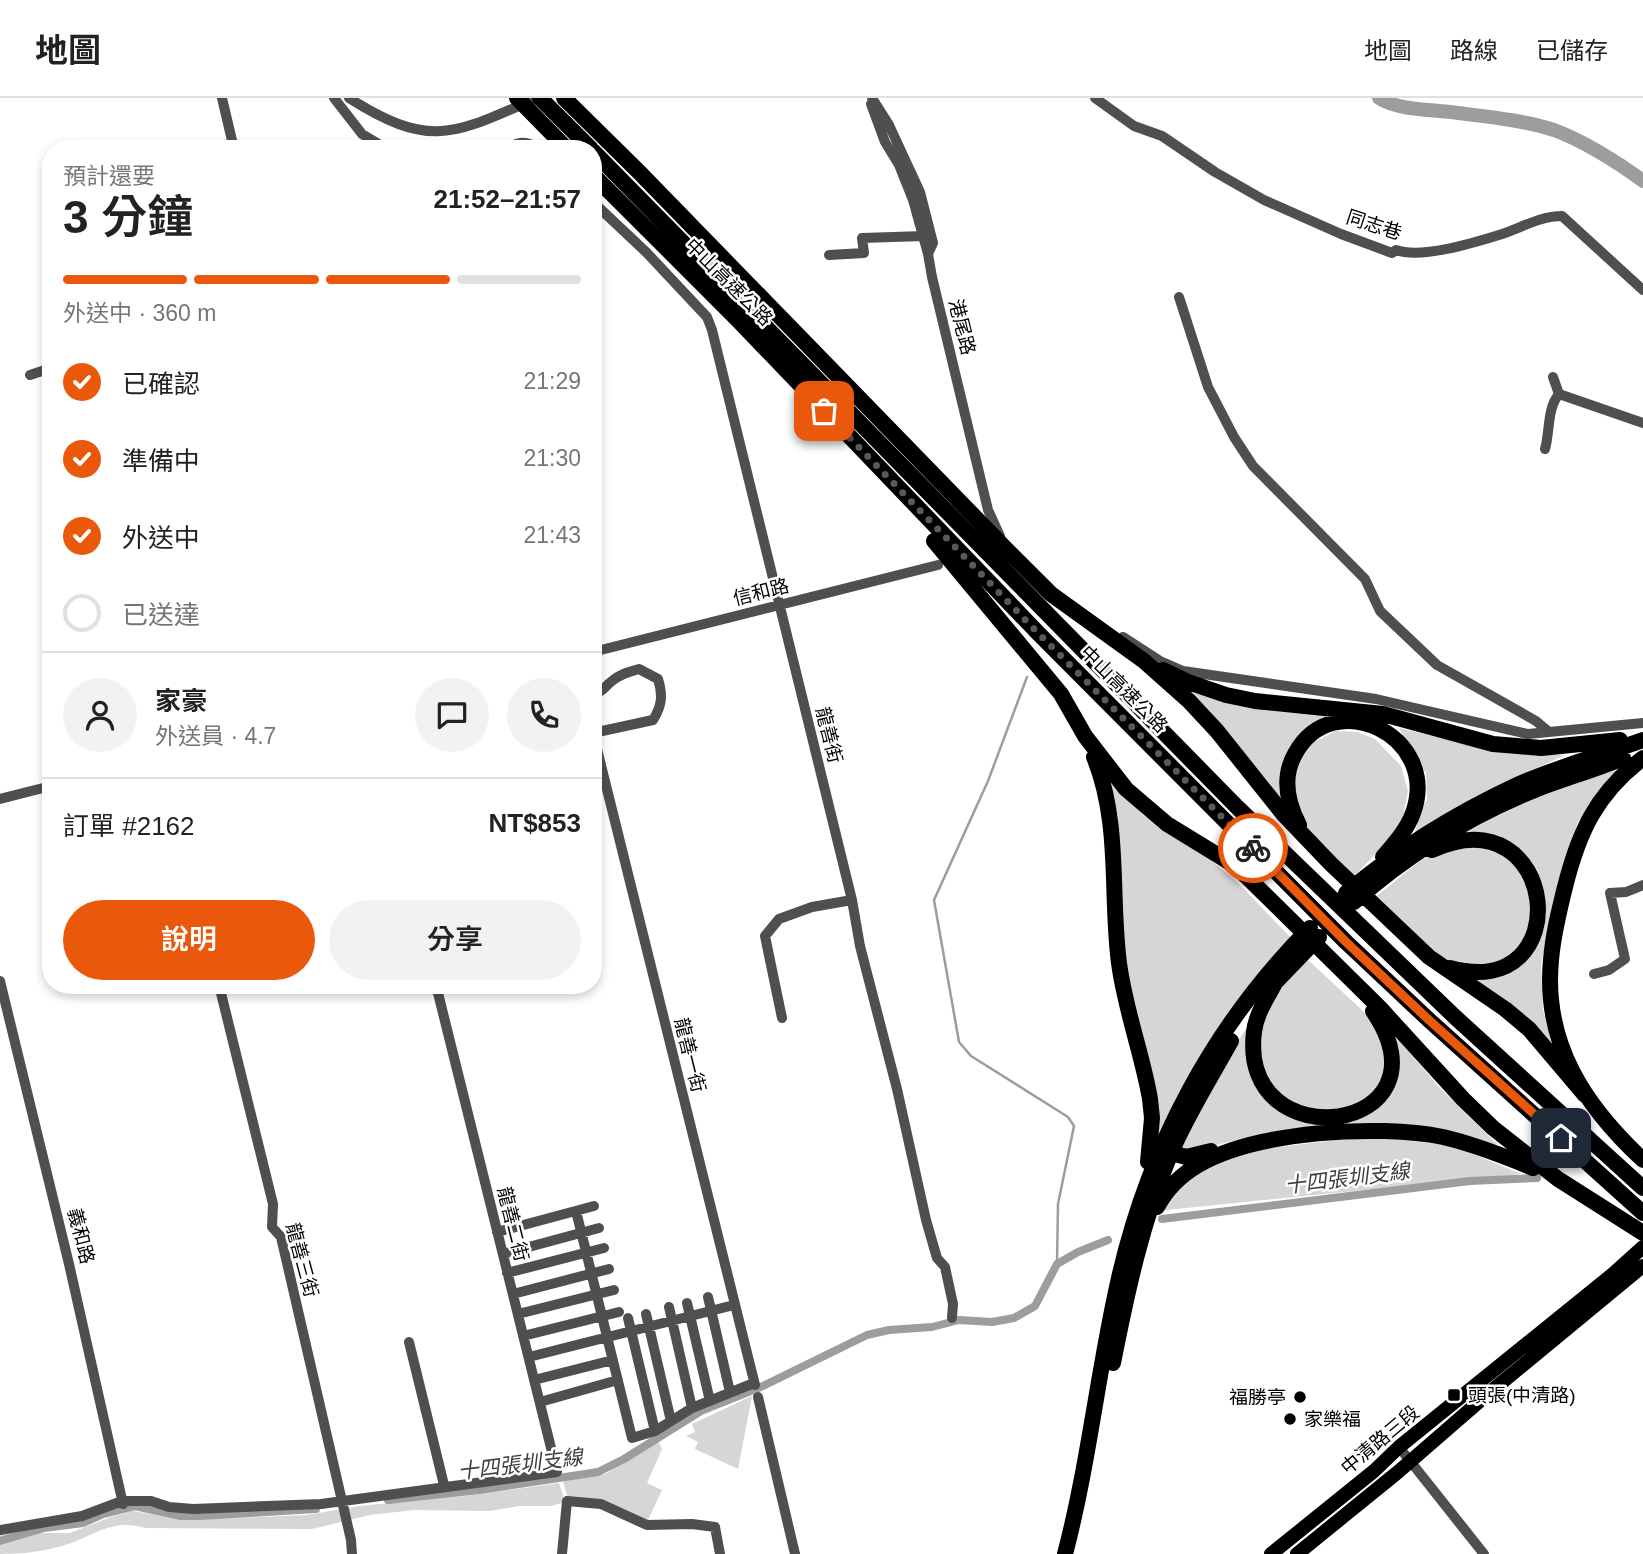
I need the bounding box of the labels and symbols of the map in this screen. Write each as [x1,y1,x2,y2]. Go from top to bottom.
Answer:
street label: 同志巷 [1344,206,1404,244]
street label: 中山高速公路 [681,234,777,330]
street label: 港尾路 [945,297,979,357]
pin [794,381,854,441]
street label: 信和路 [731,575,791,609]
street label: 中山高速公路 [1076,641,1172,737]
street label: 龍善街 [812,705,846,765]
courier [1218,813,1288,883]
street label: 龍善一街 [671,1016,709,1094]
pin [1531,1108,1591,1168]
water label: 十四張圳支線 [1283,1159,1413,1197]
street label: 龍善二街 [494,1185,532,1263]
street label: 義和路 [64,1206,98,1266]
street label: 龍善三街 [282,1221,322,1299]
place label: 頭張(中清路) [1468,1385,1576,1406]
place label: 福勝亭 [1229,1387,1286,1408]
marker: 頭張(中清路) [1446,1387,1462,1403]
marker: 福勝亭 [1292,1389,1308,1405]
street label: 中清路三段 [1337,1401,1423,1479]
place label: 家樂福 [1304,1409,1361,1430]
marker: 家樂福 [1282,1411,1298,1427]
water label: 十四張圳支線 [456,1445,586,1483]

